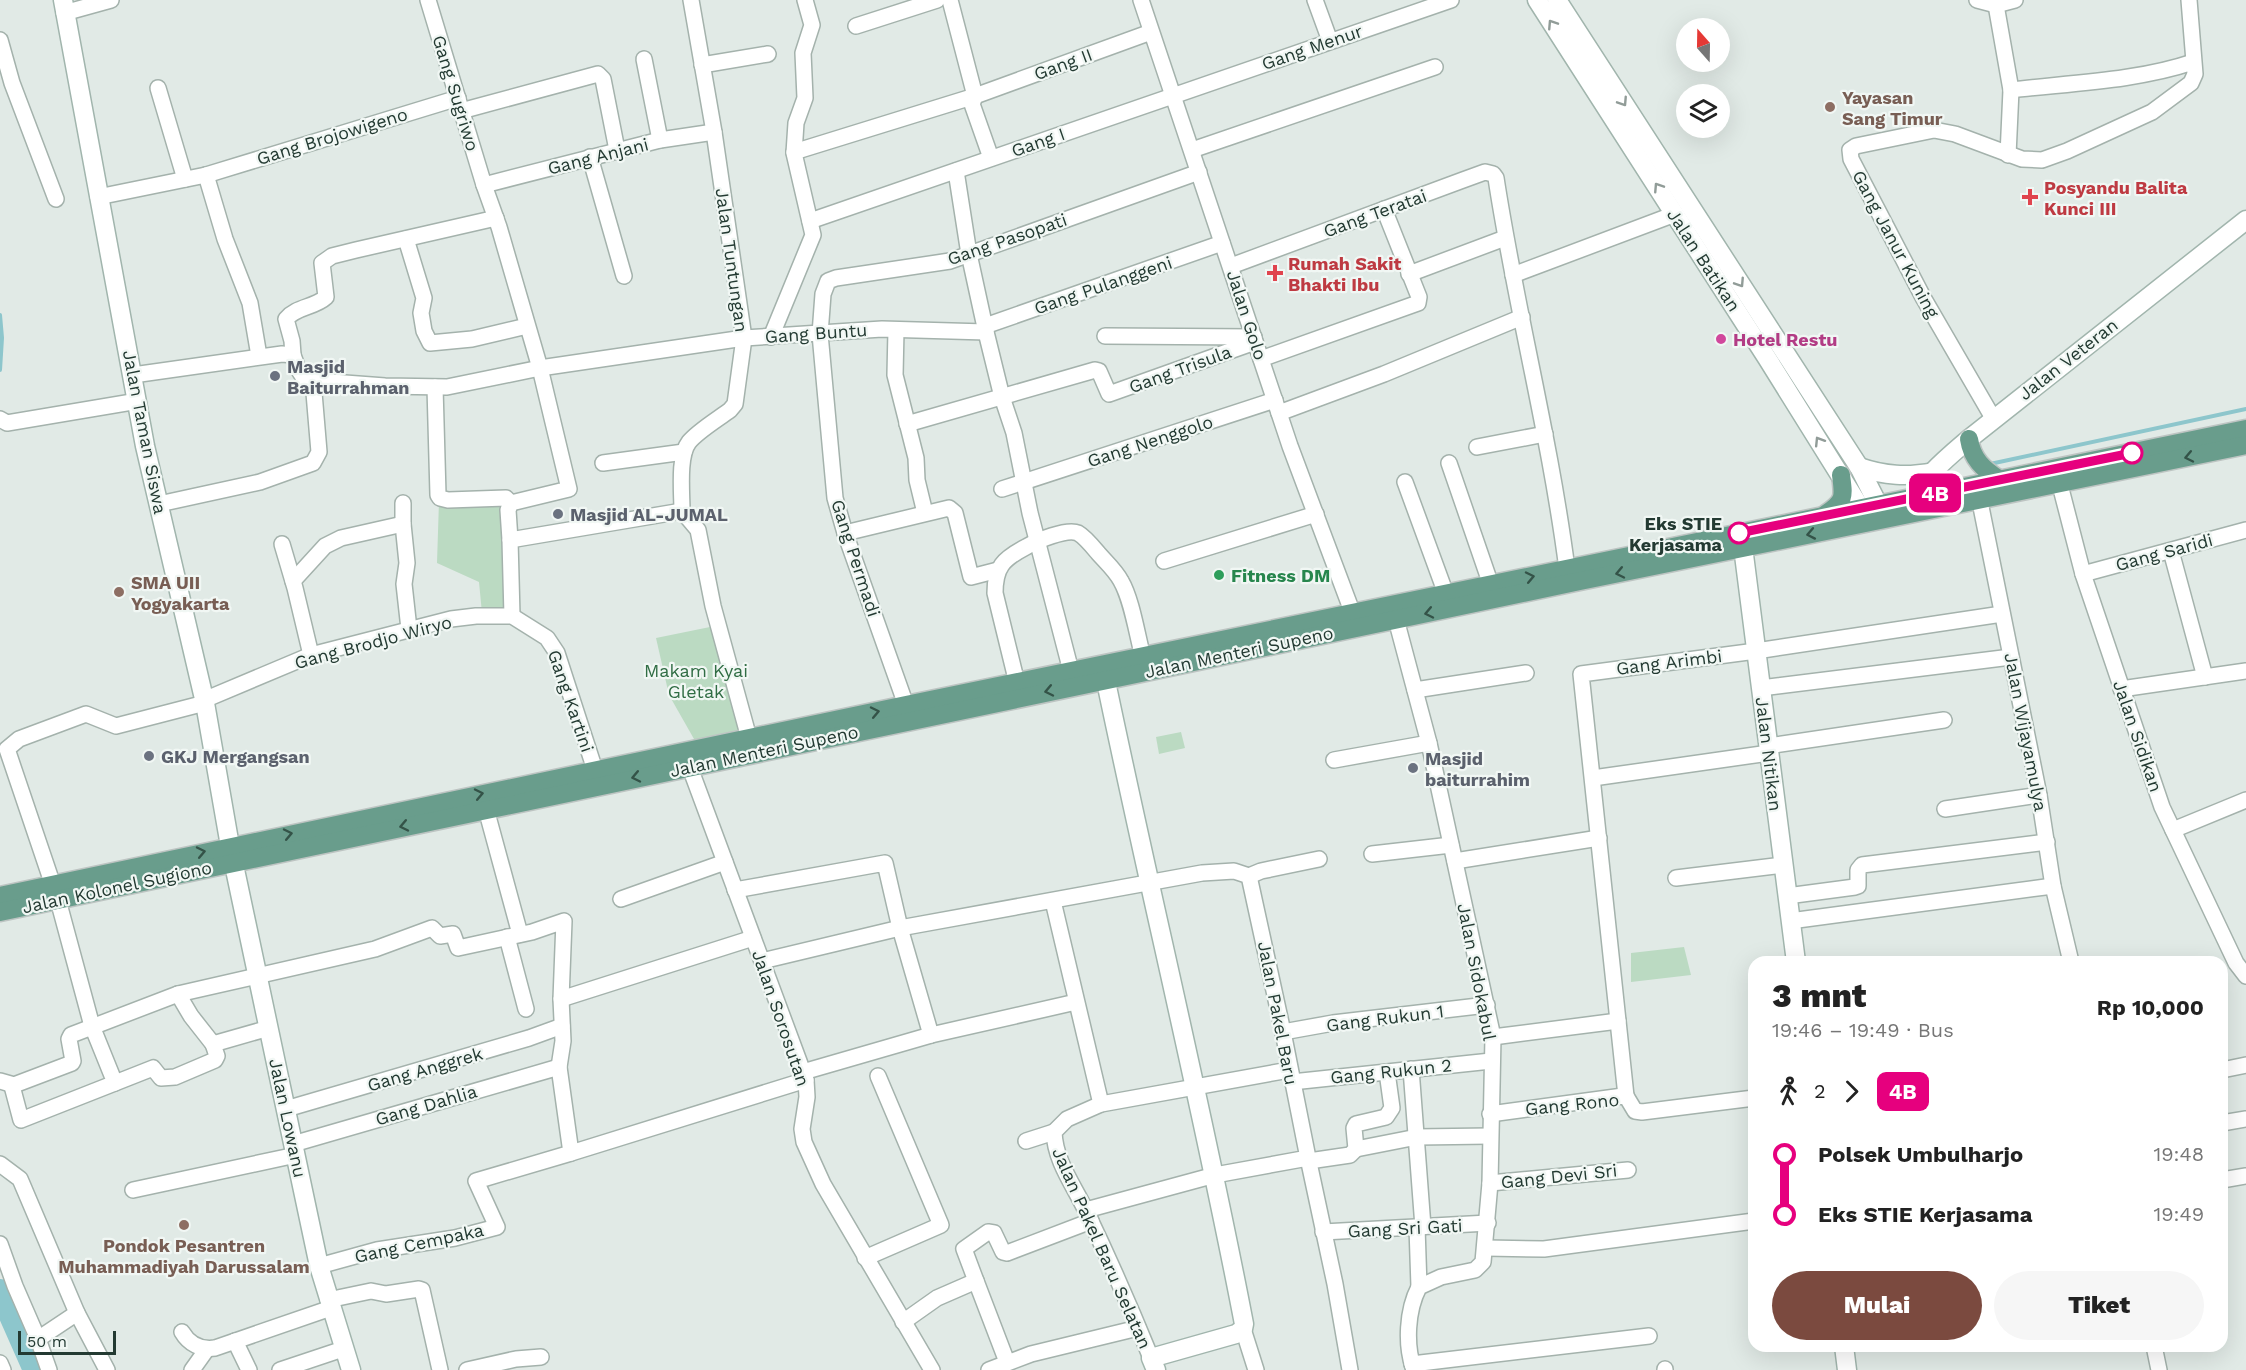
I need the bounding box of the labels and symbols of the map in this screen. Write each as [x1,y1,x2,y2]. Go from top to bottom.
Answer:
north arrow [1676,18,1730,72]
one-way arrow [1549,19,1560,30]
street label: Gang Menur [1259,20,1365,74]
street label: Gang Sugriwo [428,33,484,153]
street label: Gang II [1031,44,1095,84]
place label: Yayasan Sang Timur [1842,87,1943,129]
one-way arrow [1615,96,1627,106]
marker: Yayasan Sang Timur [1823,100,1837,114]
street label: Gang Brojowigeno [254,103,410,169]
street label: Gang I [1008,123,1068,161]
street label: Gang Anjani [545,133,651,179]
street label: Gang Janur Kuning [1848,167,1944,322]
place label: Posyandu Balita Kunci III [2044,177,2188,219]
one-way arrow [1654,183,1665,194]
street label: Gang Teratai [1321,185,1429,241]
street label: Jalan Tuntungan [712,187,752,333]
marker: Posyandu Balita Kunci III [2021,188,2039,206]
street label: Jalan Batikan [1663,205,1745,315]
street label: Gang Pasopati [944,209,1070,269]
street label: Gang Pulanggeni [1031,252,1175,318]
place label: Rumah Sakit Bhakti Ibu [1288,253,1402,295]
marker: Rumah Sakit Bhakti Ibu [1266,264,1284,282]
street label: Jalan Golo [1223,267,1271,363]
one-way arrow [1732,277,1743,288]
street label: Jalan Veteran [2014,314,2122,404]
street label: Gang Buntu [764,319,868,347]
place label: Hotel Restu [1733,329,1837,350]
marker: Hotel Restu [1714,332,1728,346]
street label: Gang Trisula [1126,341,1234,397]
street label: Jalan Taman Siswa [119,348,171,516]
place label: Masjid Baiturrahman [287,356,409,398]
marker: Masjid Baiturrahman [268,369,282,383]
street label: Gang Nenggolo [1084,411,1216,471]
one-way arrow [1815,437,1826,448]
unlabelled marker [2121,442,2143,464]
one-way arrow [2184,450,2194,463]
line badge: 4B [1908,474,1962,512]
street label: Gang Permadi [827,497,885,619]
place label: Masjid AL-JUMAL [570,504,728,525]
marker: Masjid AL-JUMAL [551,507,565,521]
place label: Eks STIE Kerjasama [1629,513,1723,555]
marker: Eks STIE Kerjasama [1728,522,1750,544]
one-way arrow [1807,527,1817,540]
street label: Gang Saridi [2113,529,2215,575]
place label: Fitness DM [1231,565,1330,586]
one-way arrow [1616,566,1626,579]
marker: Fitness DM [1212,568,1226,582]
one-way arrow [1524,571,1534,584]
place label: SMA UII Yogyakarta [131,572,230,614]
marker: SMA UII Yogyakarta [112,585,126,599]
one-way arrow [1425,606,1435,619]
street label: Gang Brodjo Wiryo [292,611,454,673]
street label: Jalan Menteri Supeno [1143,622,1335,682]
street label: Gang Arimbi [1615,645,1723,679]
street label: Gang Kartini [544,647,598,755]
street label: Jalan Wijayamulya [2000,651,2052,813]
park label: Makam Kyai Gletak [644,660,748,702]
street label: Jalan Sidikan [2109,677,2167,795]
one-way arrow [1044,684,1054,697]
street label: Jalan Nitikan [1752,696,1786,812]
one-way arrow [870,706,880,719]
street label: Jalan Menteri Supeno [668,721,860,781]
place label: GKJ Mergangsan [161,746,310,767]
place label: Masjid baiturrahim [1425,748,1530,790]
marker: GKJ Mergangsan [142,749,156,763]
marker: Masjid baiturrahim [1406,761,1420,775]
one-way arrow [631,770,641,783]
one-way arrow [473,788,483,801]
one-way arrow [399,819,409,832]
one-way arrow [282,828,292,841]
one-way arrow [196,846,206,859]
street label: Jalan Kolonel Sugiono [20,857,214,917]
street label: Jalan Sidokabul [1453,902,1501,1043]
street label: Jalan Pakel Baru [1254,939,1302,1087]
street label: Jalan Sorosutan [748,947,814,1089]
street label: Gang Rukun 1 [1325,1000,1445,1036]
street label: Gang Anggrek [365,1042,485,1096]
street label: Gang Rukun 2 [1329,1054,1453,1088]
street label: Jalan Lowanu [265,1056,311,1180]
street label: Gang Dahlia [373,1080,479,1130]
street label: Gang Rono [1524,1089,1620,1119]
street label: Jalan Pakel Baru Selatan [1048,1144,1156,1352]
street label: Gang Devi Sri [1500,1159,1618,1193]
street label: Gang Sri Gati [1347,1215,1463,1241]
marker: Pondok Pesantren Muhammadiyah Darussalam [177,1218,191,1232]
street label: Gang Cempaka [352,1219,486,1267]
place label: Pondok Pesantren Muhammadiyah Darussalam [58,1235,310,1277]
scale bar [18,1328,116,1356]

